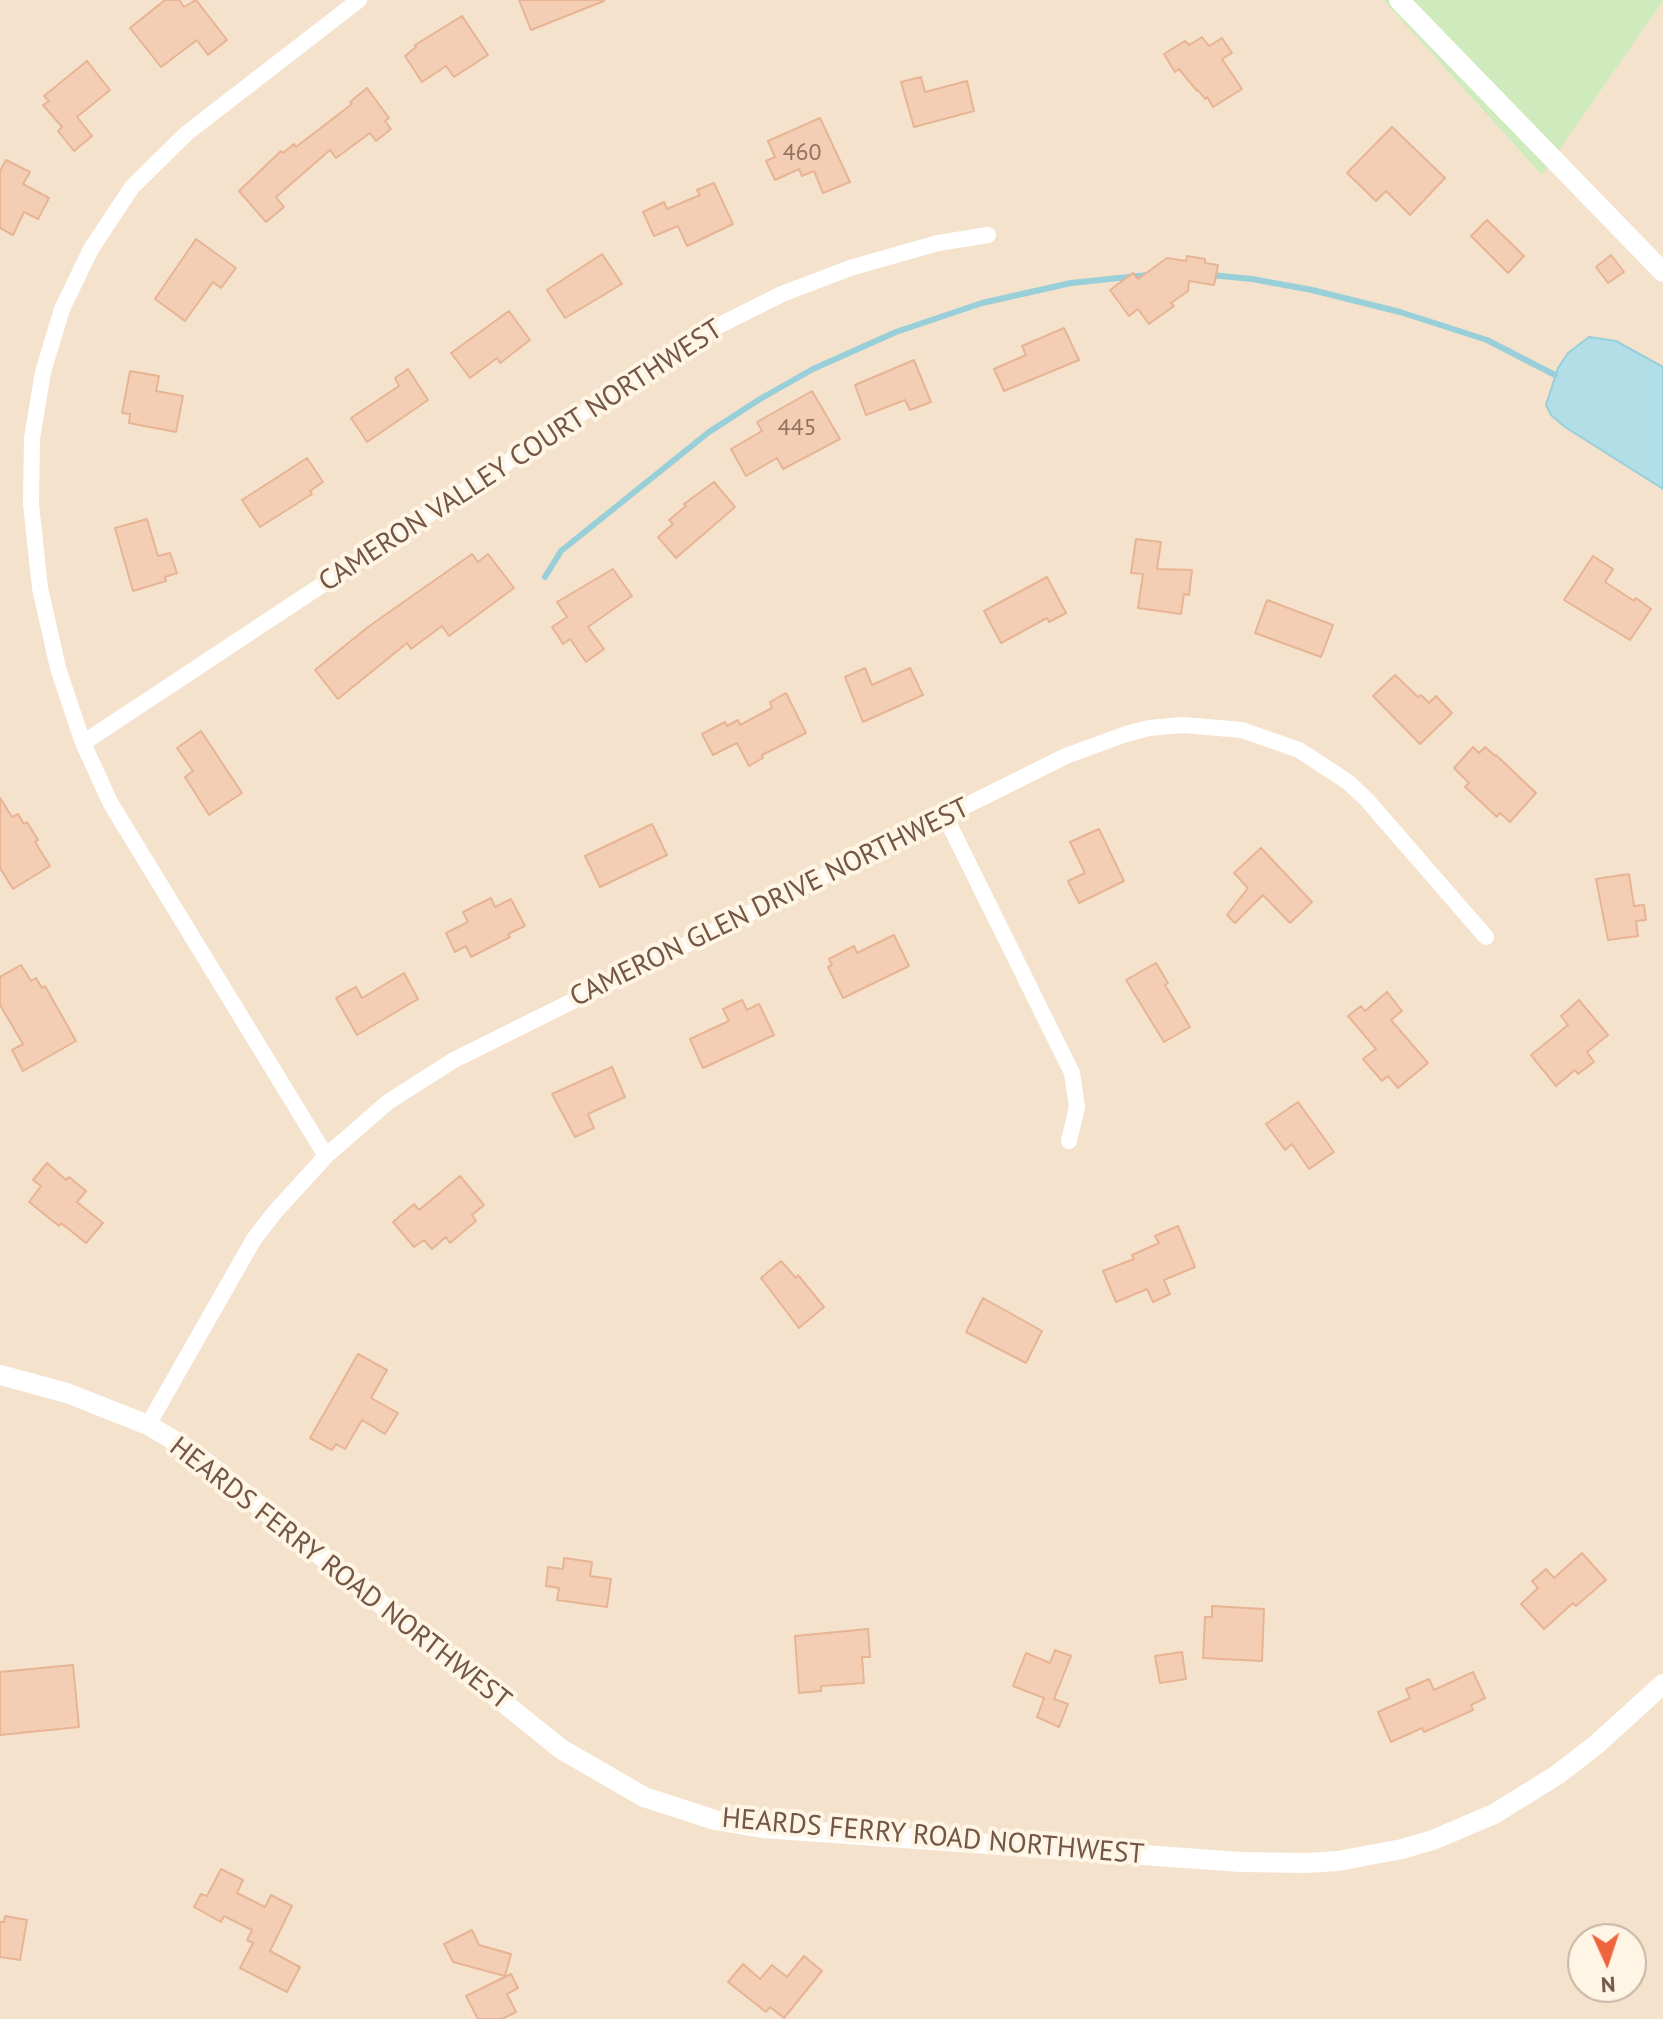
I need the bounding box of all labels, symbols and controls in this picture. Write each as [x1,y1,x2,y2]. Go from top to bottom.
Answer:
house number: 460 [782,139,822,167]
street label: CAMERON VALLEY COURT NORTHWEST [313,313,729,599]
house number: 445 [777,414,817,442]
street label: CAMERON GLEN DRIVE NORTHWEST [565,791,975,1015]
street label: HEARDS FERRY ROAD NORTHWEST [163,1430,517,1718]
street label: HEARDS FERRY ROAD NORTHWEST [720,1802,1146,1872]
north arrow [1567,1923,1647,2003]
text: N [1600,1971,1616,1999]

